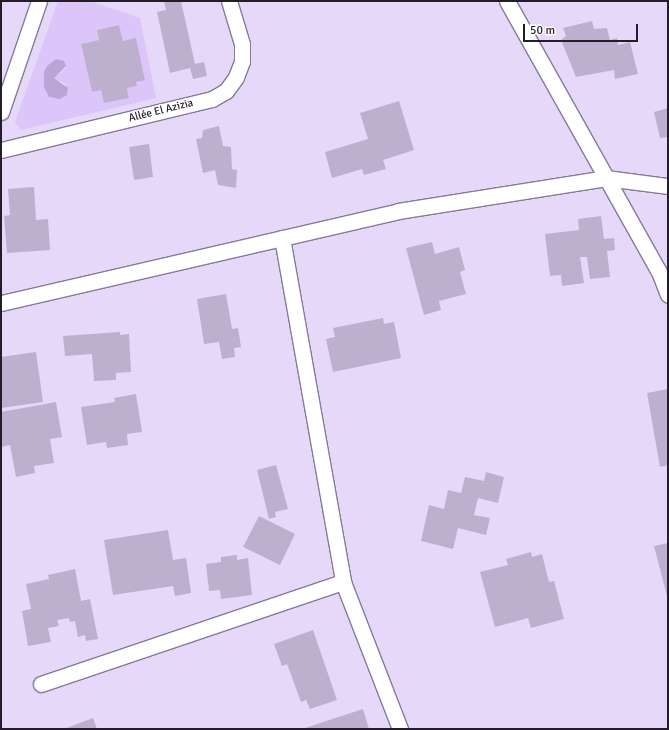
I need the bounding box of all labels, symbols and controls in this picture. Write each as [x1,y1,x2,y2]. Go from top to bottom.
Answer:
scale bar [525,16,640,42]
text: 50 m [530,23,555,38]
street label: Allée El Azizia [127,97,195,125]

